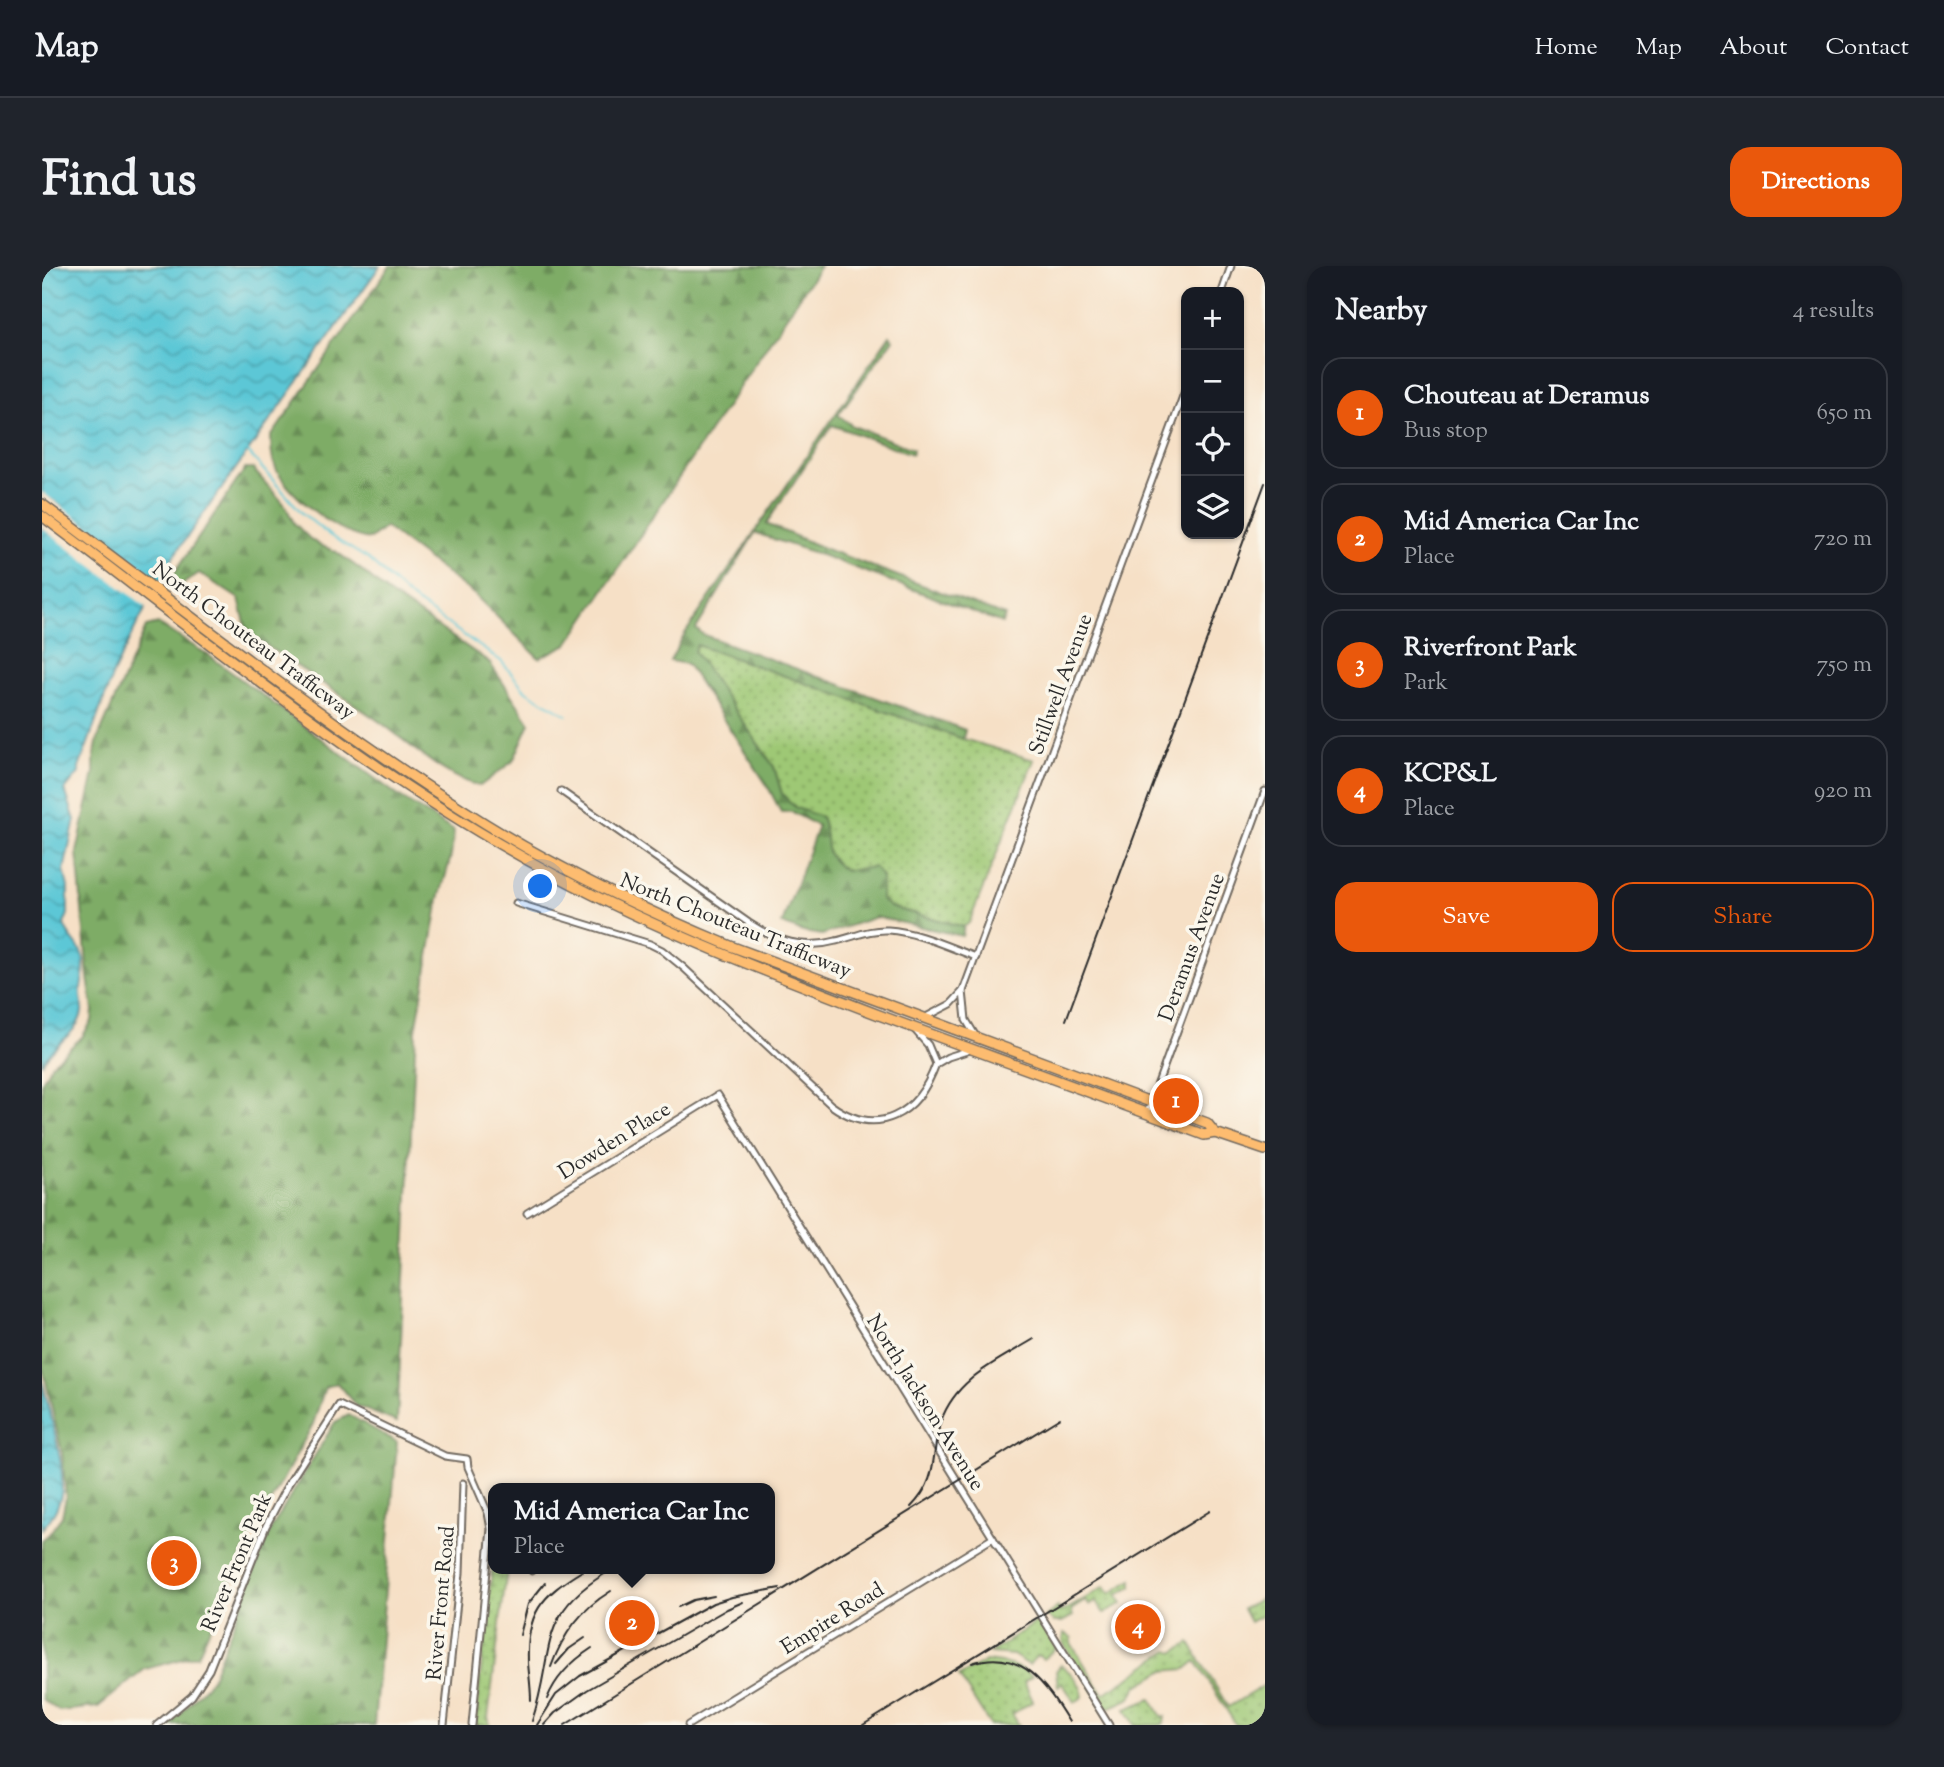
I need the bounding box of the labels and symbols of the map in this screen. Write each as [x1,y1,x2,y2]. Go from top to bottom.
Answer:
street label: North Chouteau Trafficway [145,555,361,728]
street label: Stillwell Avenue [1022,610,1101,759]
street label: North Chouteau Trafficway [615,867,856,987]
your location [523,869,557,903]
street label: Deramus Avenue [1152,869,1234,1026]
pin: 1 [1153,1075,1199,1127]
street label: Dowden Place [553,1095,677,1188]
street label: North Jackson Avenue [858,1309,991,1497]
street label: River Front Park [195,1488,281,1637]
street label: River Front Road [420,1524,464,1682]
pin: 3 [151,1537,197,1589]
street label: Empire Road [776,1576,891,1663]
pin: 2 [609,1597,655,1649]
pin: 4 [1115,1601,1161,1653]

